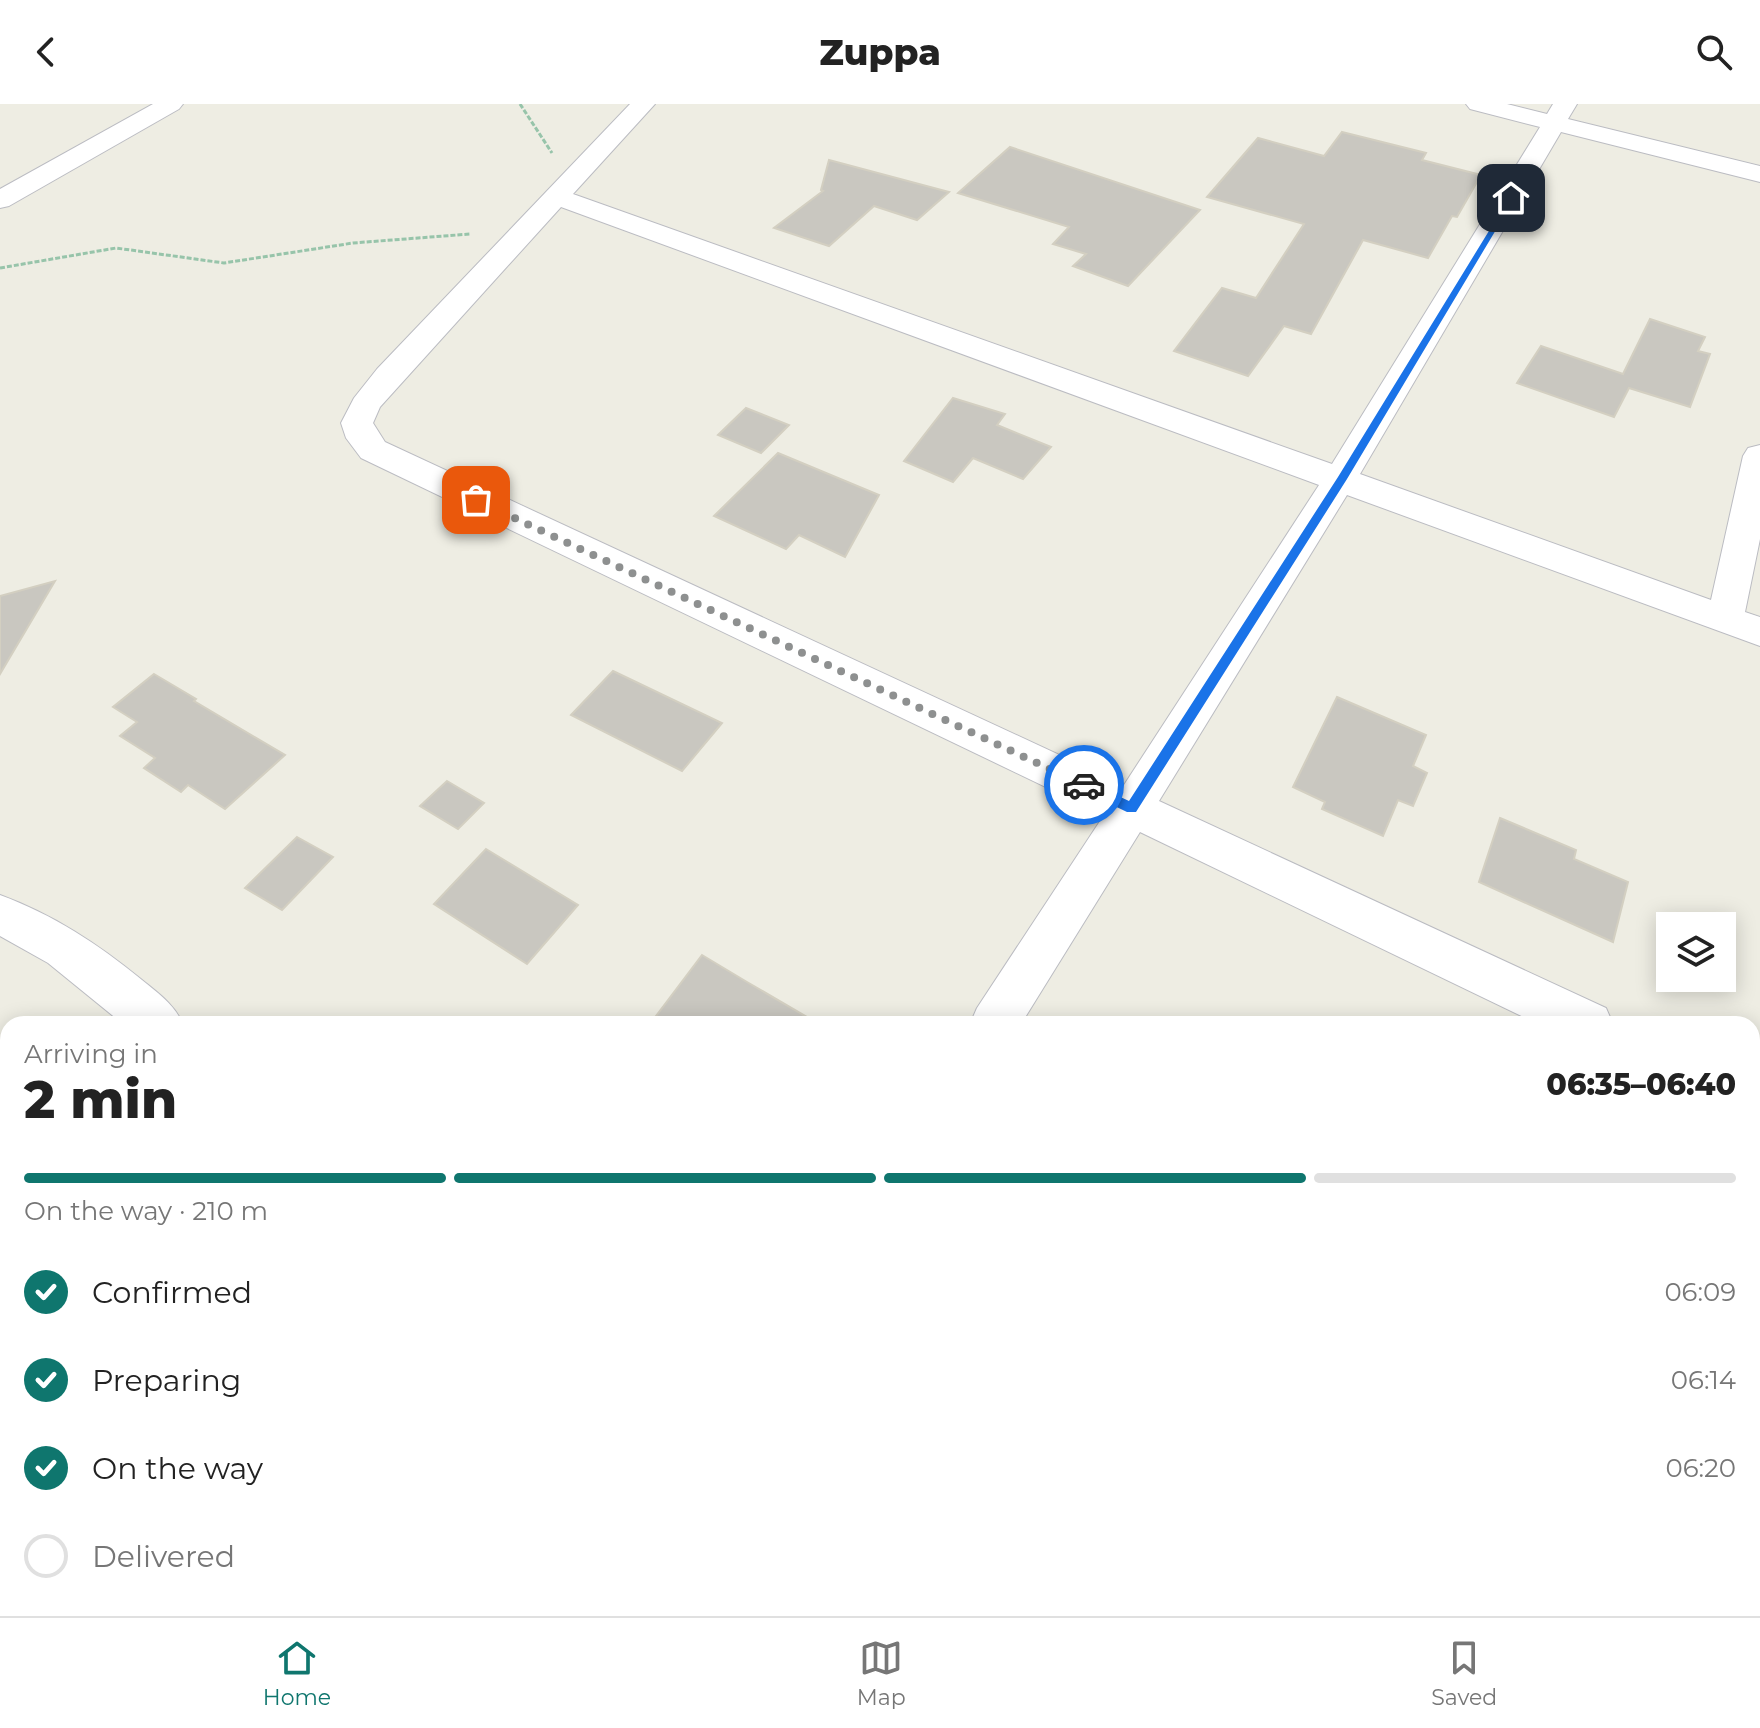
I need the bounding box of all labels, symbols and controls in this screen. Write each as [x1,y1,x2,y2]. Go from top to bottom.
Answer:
icon: back [24,30,68,74]
text: Zuppa [819,30,941,74]
icon: search [1692,30,1736,74]
pin [1477,164,1545,232]
icon: home [1489,176,1533,220]
pin [442,466,510,534]
icon: bag [454,478,498,522]
courier [1044,745,1124,825]
icon: car [1062,763,1106,807]
map controls [1656,912,1736,992]
button: layers [1656,912,1736,992]
text: Arriving in [24,1038,158,1070]
text: 06:35–06:40 [1546,1066,1736,1103]
text: 2 min [24,1068,177,1131]
text: On the way · 210 m [24,1195,268,1227]
icon: check [24,1270,68,1314]
text: Confirmed [92,1274,252,1311]
text: 06:09 [1664,1276,1736,1308]
icon: check [24,1358,68,1402]
text: Preparing [92,1362,241,1399]
text: 06:14 [1671,1364,1736,1396]
icon: check [24,1446,68,1490]
text: On the way [92,1450,263,1487]
text: 06:20 [1666,1452,1736,1484]
text: Delivered [92,1538,235,1575]
tab: Home [263,1636,331,1711]
tab: Map [857,1636,906,1711]
tab: Saved [1431,1636,1497,1711]

